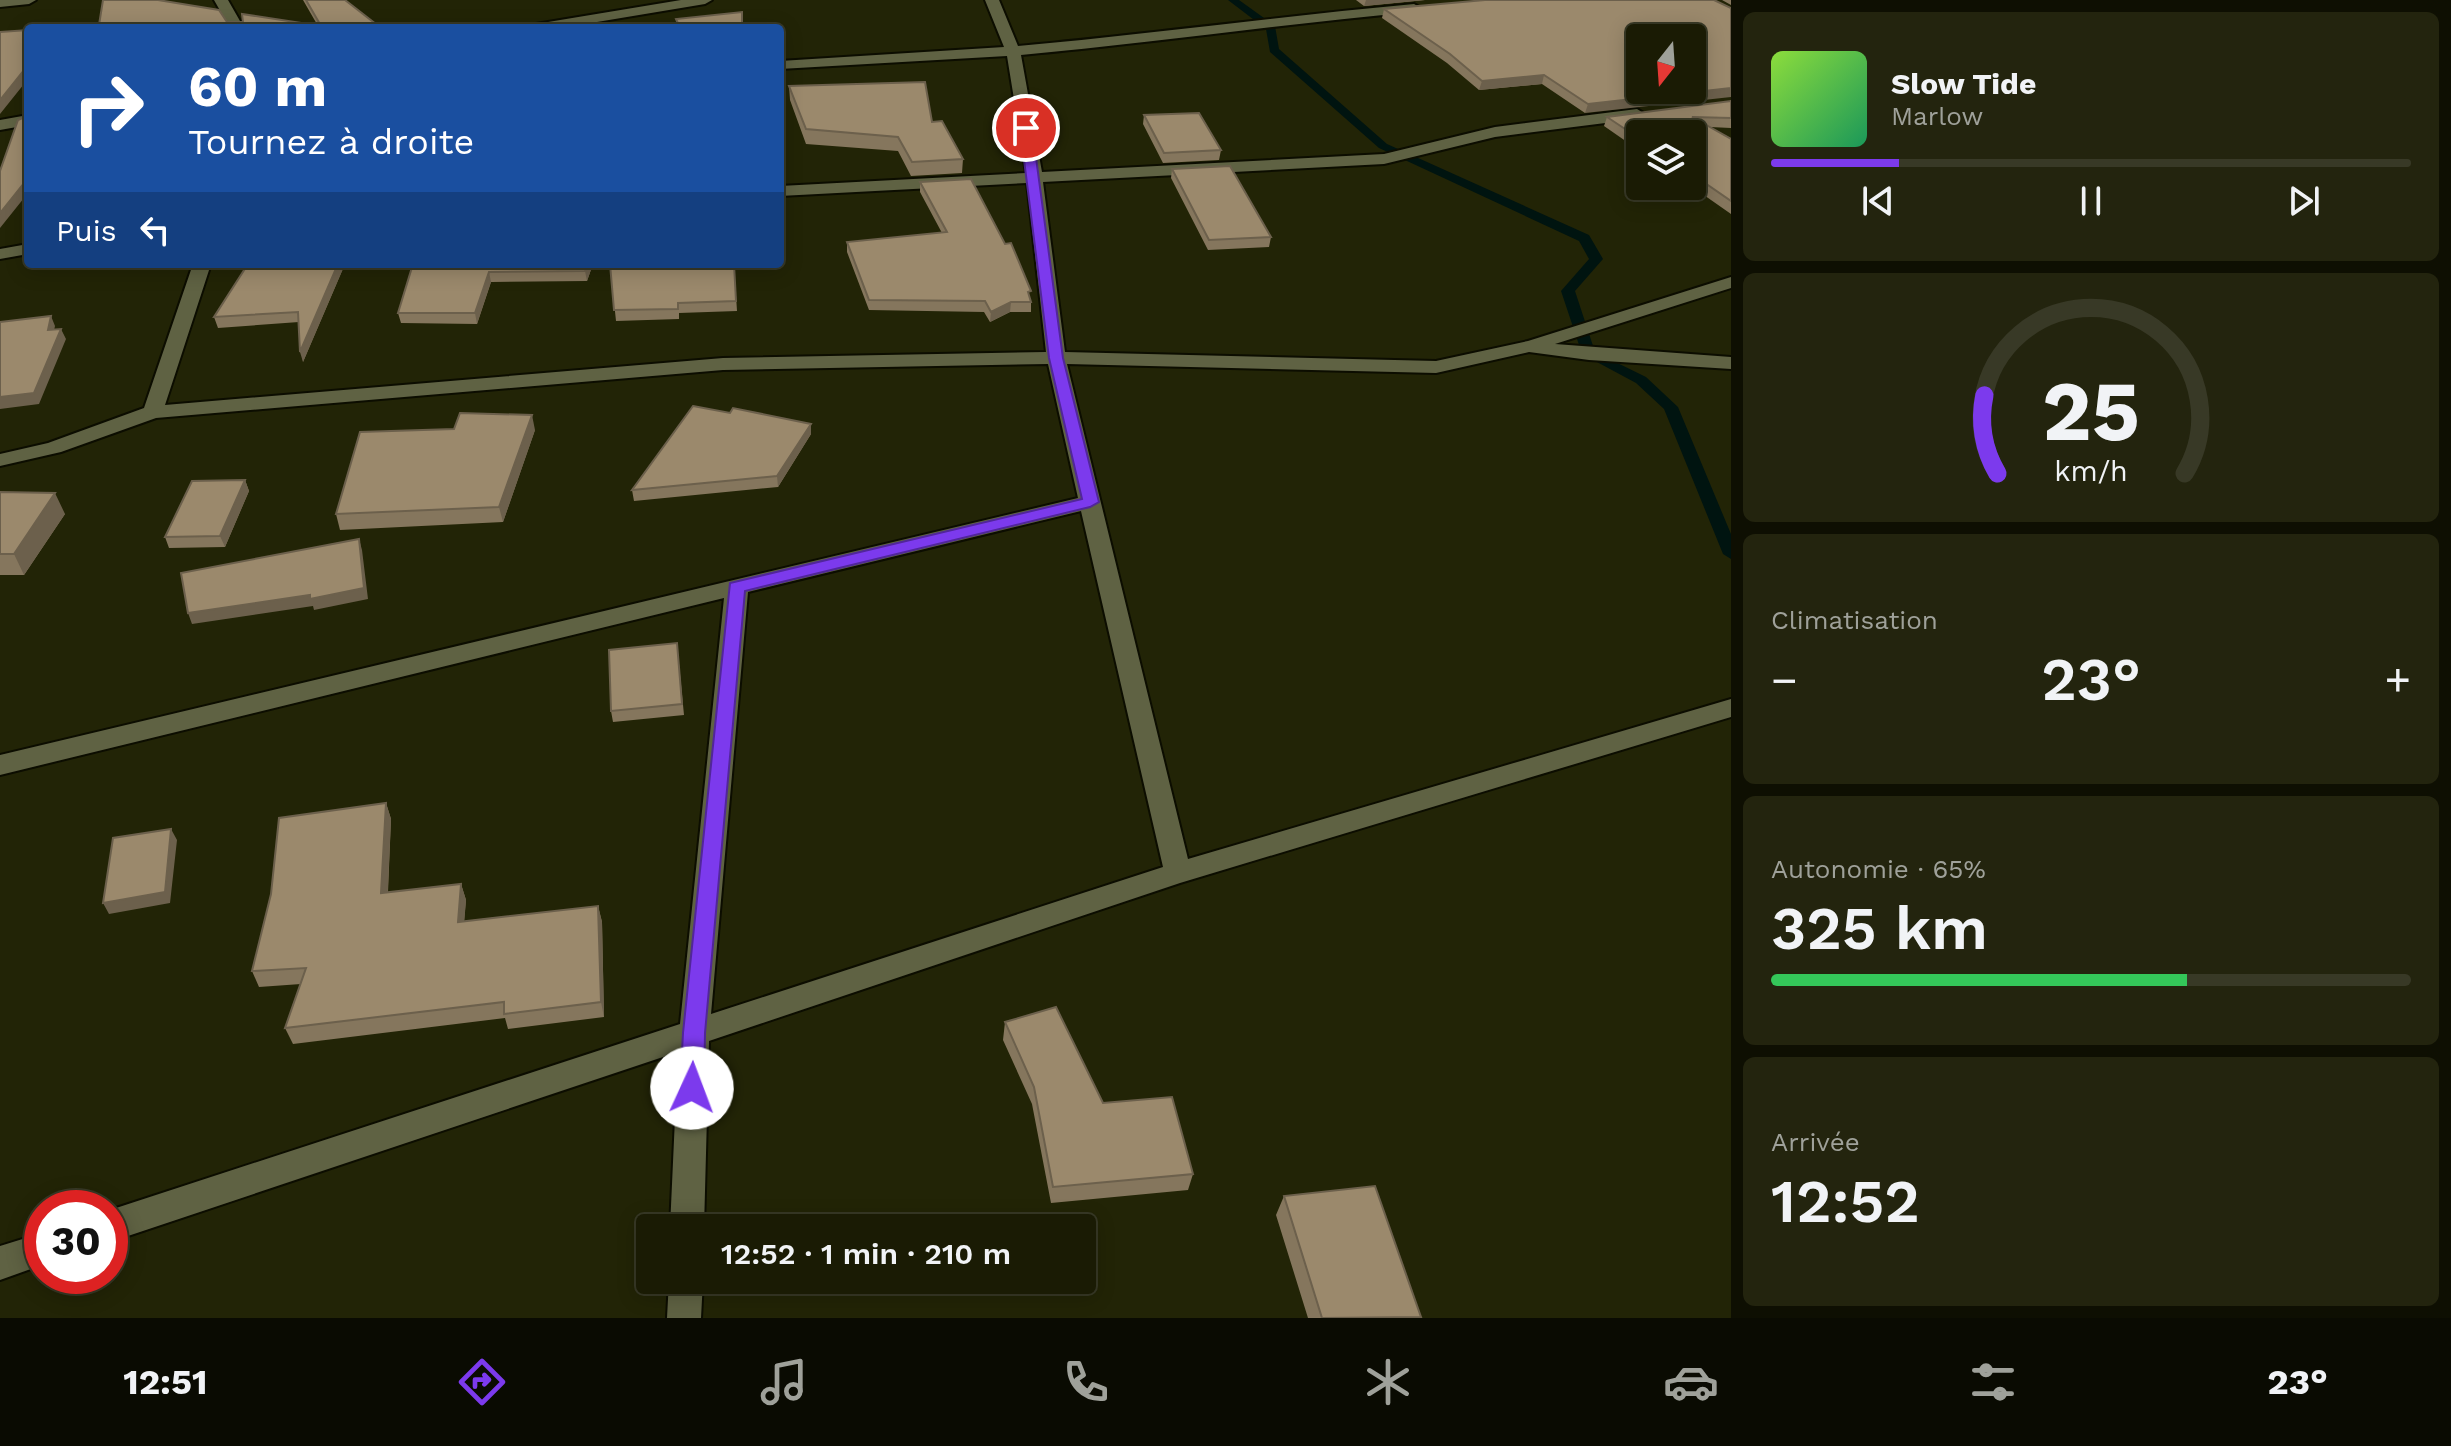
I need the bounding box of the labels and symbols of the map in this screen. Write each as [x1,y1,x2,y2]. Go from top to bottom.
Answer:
north arrow [1626,24,1706,104]
pin [992,94,1060,162]
position arrow [650,1046,734,1130]
speed limit sign: 30 [24,1190,128,1294]

